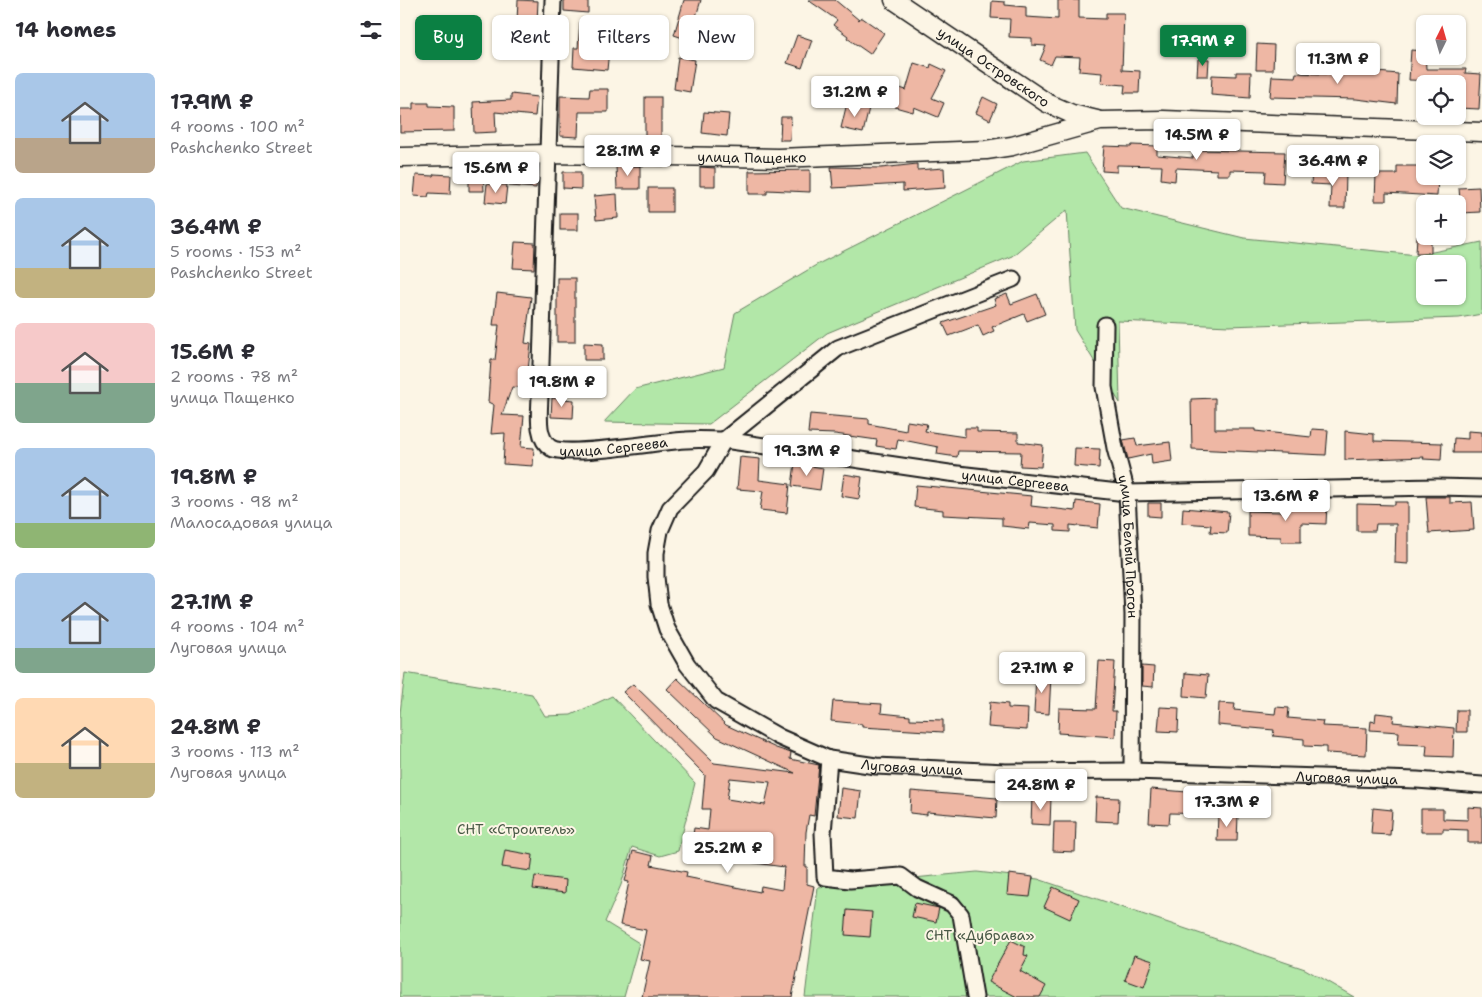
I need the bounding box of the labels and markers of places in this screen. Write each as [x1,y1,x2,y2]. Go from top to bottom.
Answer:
pin: 17.9M ₽ [1157,24,1249,67]
pin: 11.3M ₽ [1292,42,1384,85]
pin: 31.2M ₽ [809,76,901,118]
pin: 14.5M ₽ [1151,119,1243,161]
pin: 28.1M ₽ [582,134,674,177]
pin: 36.4M ₽ [1287,144,1379,187]
pin: 15.6M ₽ [450,152,542,194]
pin: 19.8M ₽ [516,366,608,408]
pin: 19.3M ₽ [761,434,853,477]
pin: 13.6M ₽ [1240,480,1332,522]
pin: 27.1M ₽ [996,652,1088,694]
pin: 24.8M ₽ [995,768,1087,811]
pin: 17.3M ₽ [1181,786,1273,828]
pin: 25.2M ₽ [682,832,774,874]

